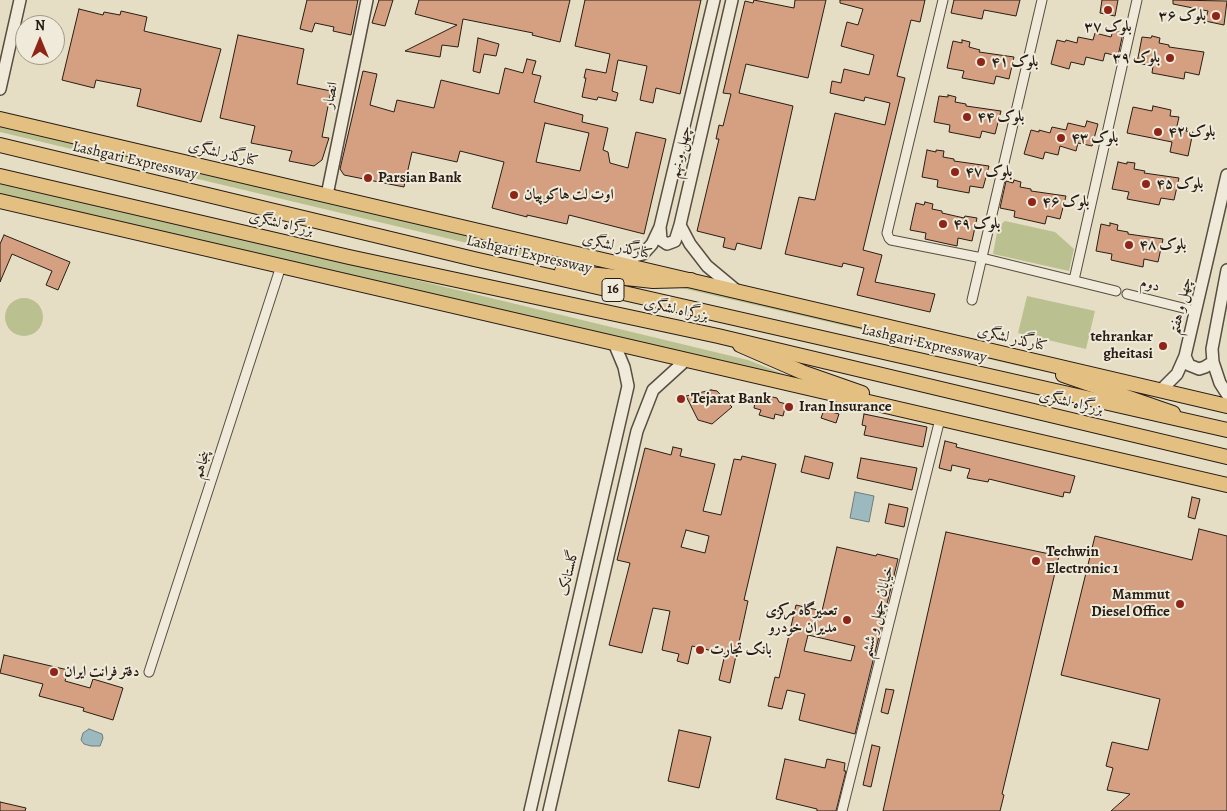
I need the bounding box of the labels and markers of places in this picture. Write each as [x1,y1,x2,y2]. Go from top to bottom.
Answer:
marker: بلوک ۳۷ [1102,4,1114,16]
place label: بلوک ۳۶ [1159,7,1206,25]
marker: بلوک ۳۶ [1210,10,1222,22]
place label: بلوک ۳۷ [1084,18,1132,36]
place label: بلوک ۳۹ [1113,49,1160,67]
marker: بلوک ۳۹ [1164,52,1176,64]
place label: بلوک ۴۱ [991,53,1038,71]
marker: بلوک ۴۱ [975,56,987,68]
place label: بلوک ۴۴ [977,108,1024,126]
marker: بلوک ۴۴ [961,111,973,123]
place label: بلوک ۴۲ [1168,123,1215,141]
marker: بلوک ۴۲ [1152,126,1164,138]
place label: بلوک ۴۳ [1071,129,1118,147]
marker: بلوک ۴۳ [1055,132,1067,144]
place label: بلوک ۴۷ [965,163,1012,181]
marker: بلوک ۴۷ [949,166,961,178]
place label: Parsian Bank [378,169,461,187]
marker: Parsian Bank [362,172,374,184]
place label: بلوک ۴۵ [1156,175,1203,193]
marker: بلوک ۴۵ [1140,178,1152,190]
place label: اوت لت هاکوپیان [524,186,614,204]
marker: اوت لت هاکوپیان [508,189,520,201]
place label: بلوک ۴۶ [1042,193,1089,211]
marker: بلوک ۴۶ [1026,196,1038,208]
place label: بلوک ۴۹ [953,215,1000,233]
marker: بلوک ۴۹ [937,218,949,230]
place label: بلوک ۴۸ [1139,236,1186,254]
marker: بلوک ۴۸ [1123,239,1135,251]
place label: tehrankar gheitasi [1090,328,1153,363]
marker: tehrankar gheitasi [1157,340,1169,352]
place label: Tejarat Bank [691,390,771,408]
marker: Tejarat Bank [675,393,687,405]
place label: Iran Insurance [799,398,892,416]
marker: Iran Insurance [783,401,795,413]
place label: Techwin Electronic 1 [1046,543,1118,578]
marker: Techwin Electronic 1 [1030,555,1042,567]
place label: Mammut Diesel Office [1091,586,1170,621]
marker: Mammut Diesel Office [1174,598,1186,610]
place label: تعمیرگاه مرکزی مدیران خودرو [765,602,837,637]
marker: تعمیرگاه مرکزی مدیران خودرو [841,614,853,626]
place label: بانک تجارت [710,641,772,659]
marker: بانک تجارت [694,644,706,656]
place label: دفتر فرانت ایران [64,663,139,681]
marker: دفتر فرانت ایران [48,666,60,678]

